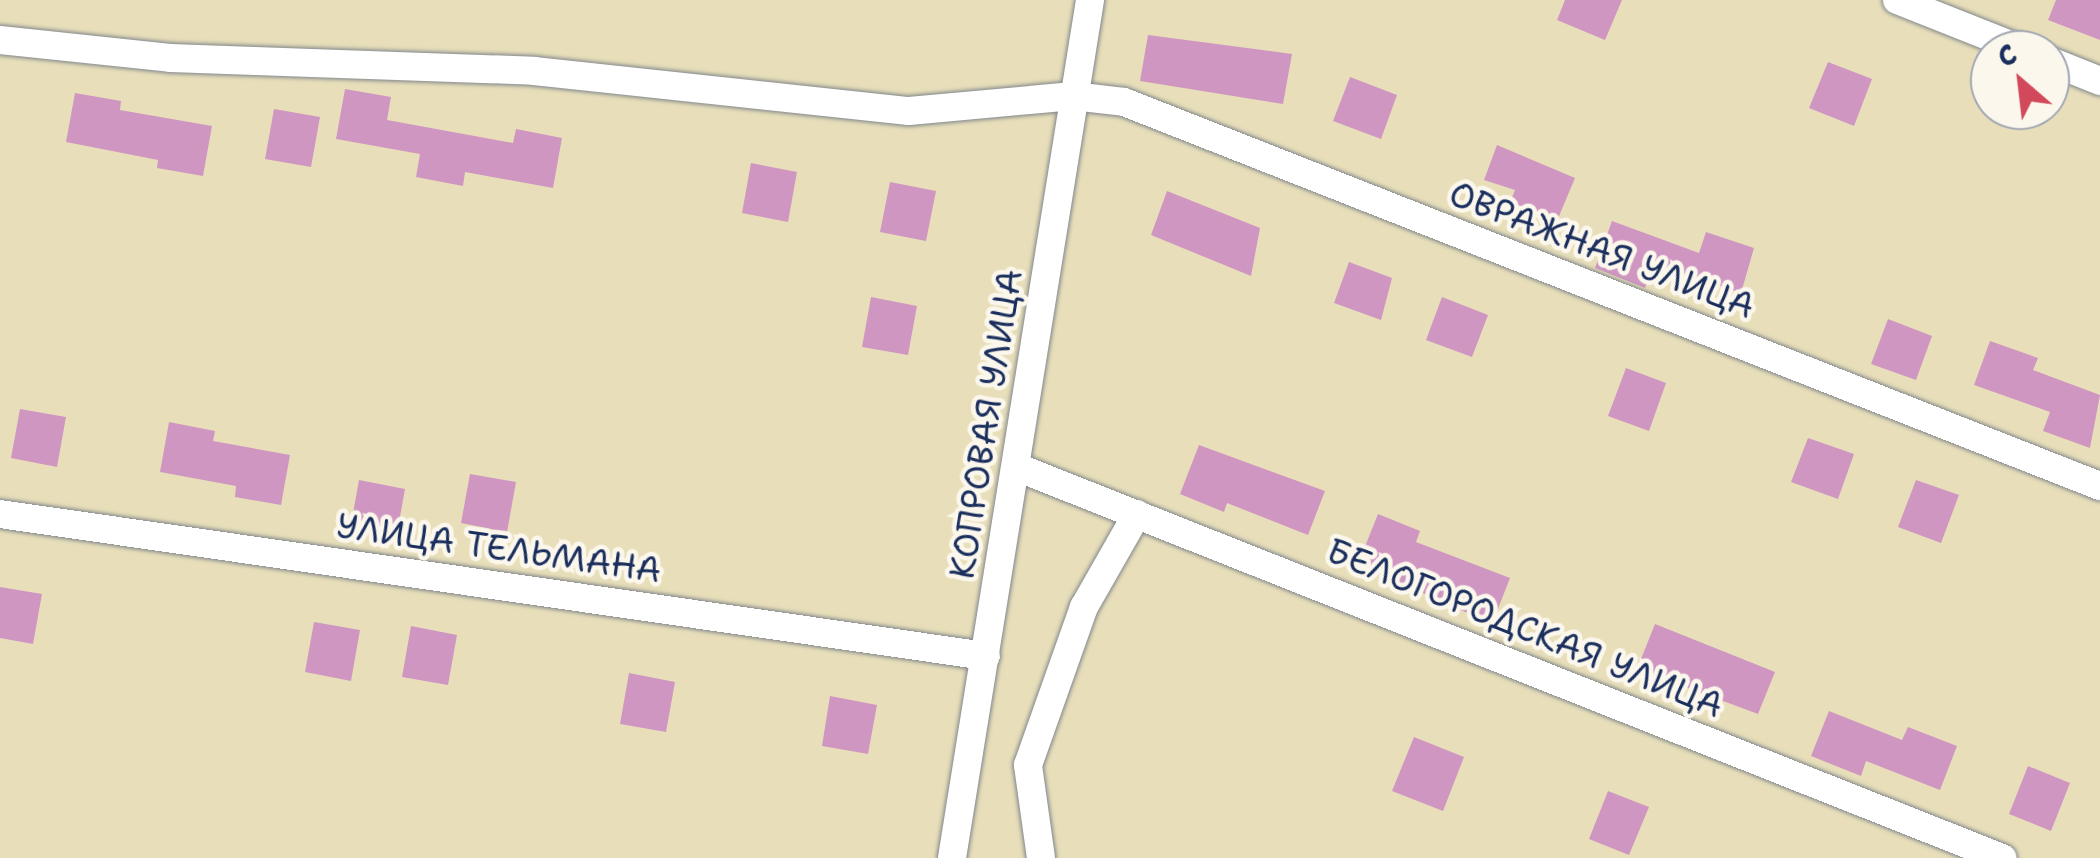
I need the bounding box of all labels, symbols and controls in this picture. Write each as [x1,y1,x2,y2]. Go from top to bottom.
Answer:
north arrow [1970,30,2070,130]
text: С [1990,34,2023,76]
street label: ОВРАЖНАЯ УЛИЦА [1443,172,1761,328]
street label: КОПРОВАЯ УЛИЦА [941,266,1031,582]
street label: УЛИЦА ТЕЛЬМАНА [334,504,664,592]
street label: БЕЛОГОРОДСКАЯ УЛИЦА [1321,529,1729,727]

